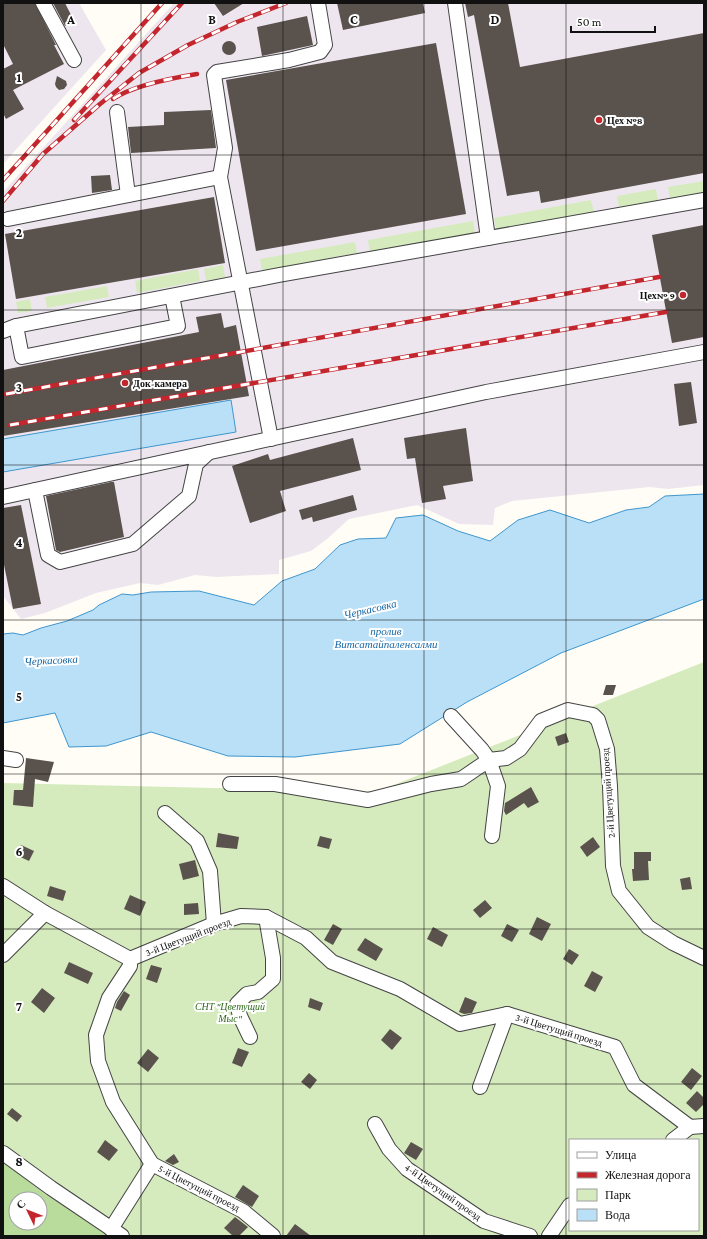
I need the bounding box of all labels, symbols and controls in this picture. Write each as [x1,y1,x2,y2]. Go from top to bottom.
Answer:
scale bar [571,8,655,34]
text: A [66,12,75,27]
text: B [208,12,216,27]
text: C [350,12,358,27]
text: D [491,12,500,27]
text: 50 m [577,15,602,29]
text: 1 [17,70,22,85]
marker: Цех №8 [594,115,604,125]
place label: Цех №8 [607,115,643,126]
text: 2 [16,225,23,240]
place label: Цех№ 9 [640,290,675,301]
marker: Цех№ 9 [678,290,688,300]
marker: Док-камера [120,378,130,388]
place label: Док-камера [133,378,187,389]
text: 3 [16,380,22,395]
text: 4 [15,535,23,550]
water label: Черкасовка [343,597,398,621]
water label: пролив Витсатайпаленсалми [334,625,438,650]
water label: Черкасовка [24,653,79,667]
text: 5 [16,689,22,704]
street label: 2-й Цветущий проезд [599,748,617,838]
text: 6 [15,844,23,859]
street label: 3-й Цветущий проезд [144,916,232,958]
text: 7 [16,999,22,1014]
park label: СНТ "Цветущий Мыс" [195,1001,265,1024]
street label: 3-й Цветущий проезд [514,1012,604,1048]
legend [569,1139,699,1231]
text: Улица [605,1148,637,1162]
text: 8 [15,1154,23,1169]
street label: 4-й Цветущий проезд [403,1161,483,1223]
street label: 5-й Цветущий проезд [156,1163,242,1213]
text: Железная дорога [605,1168,691,1182]
text: Парк [605,1188,631,1202]
north arrow [8,1191,48,1231]
text: С [14,1197,28,1211]
text: Вода [605,1208,631,1222]

